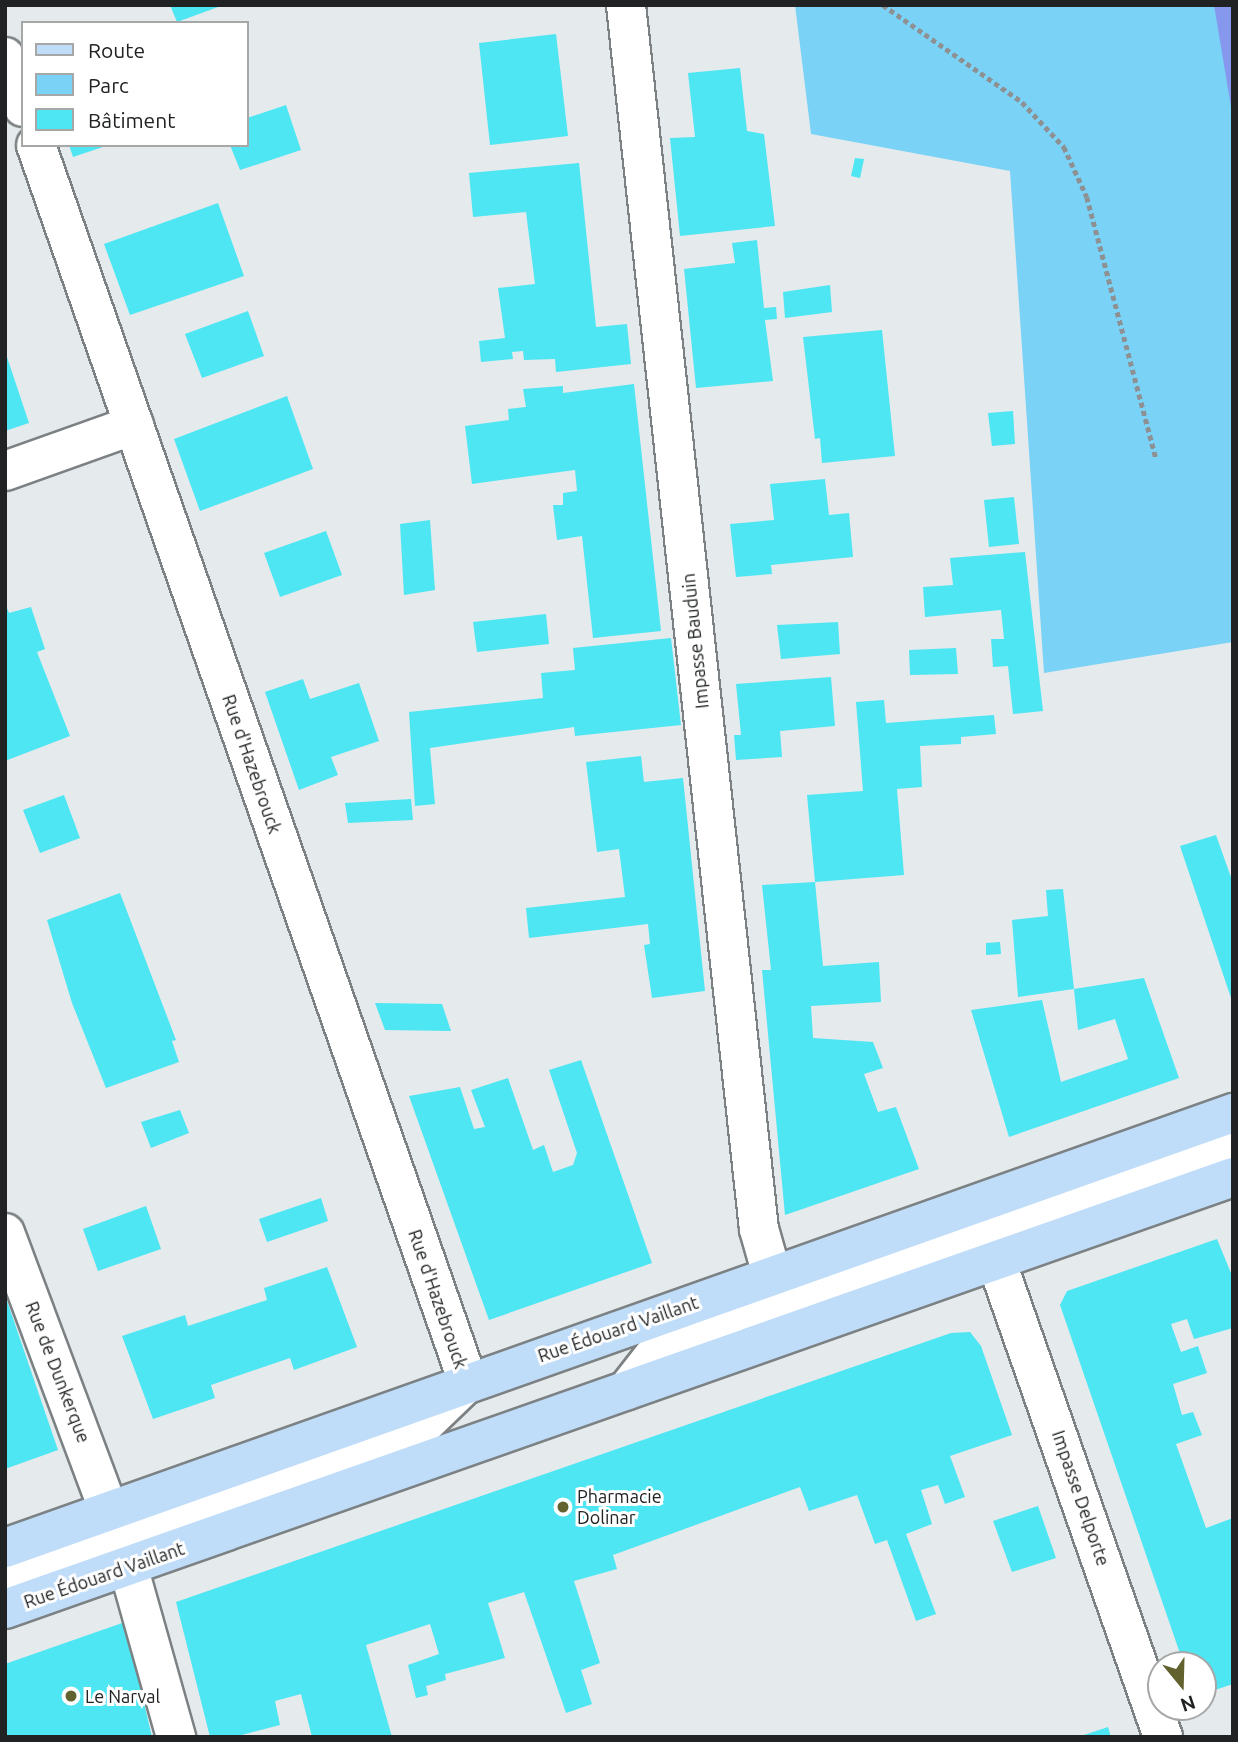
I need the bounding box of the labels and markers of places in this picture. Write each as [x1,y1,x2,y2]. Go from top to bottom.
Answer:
place label: Pharmacie Dolinar [577,1486,662,1528]
marker: Pharmacie Dolinar [555,1499,571,1515]
place label: Le Narval [85,1685,160,1707]
marker: Le Narval [63,1688,79,1704]

